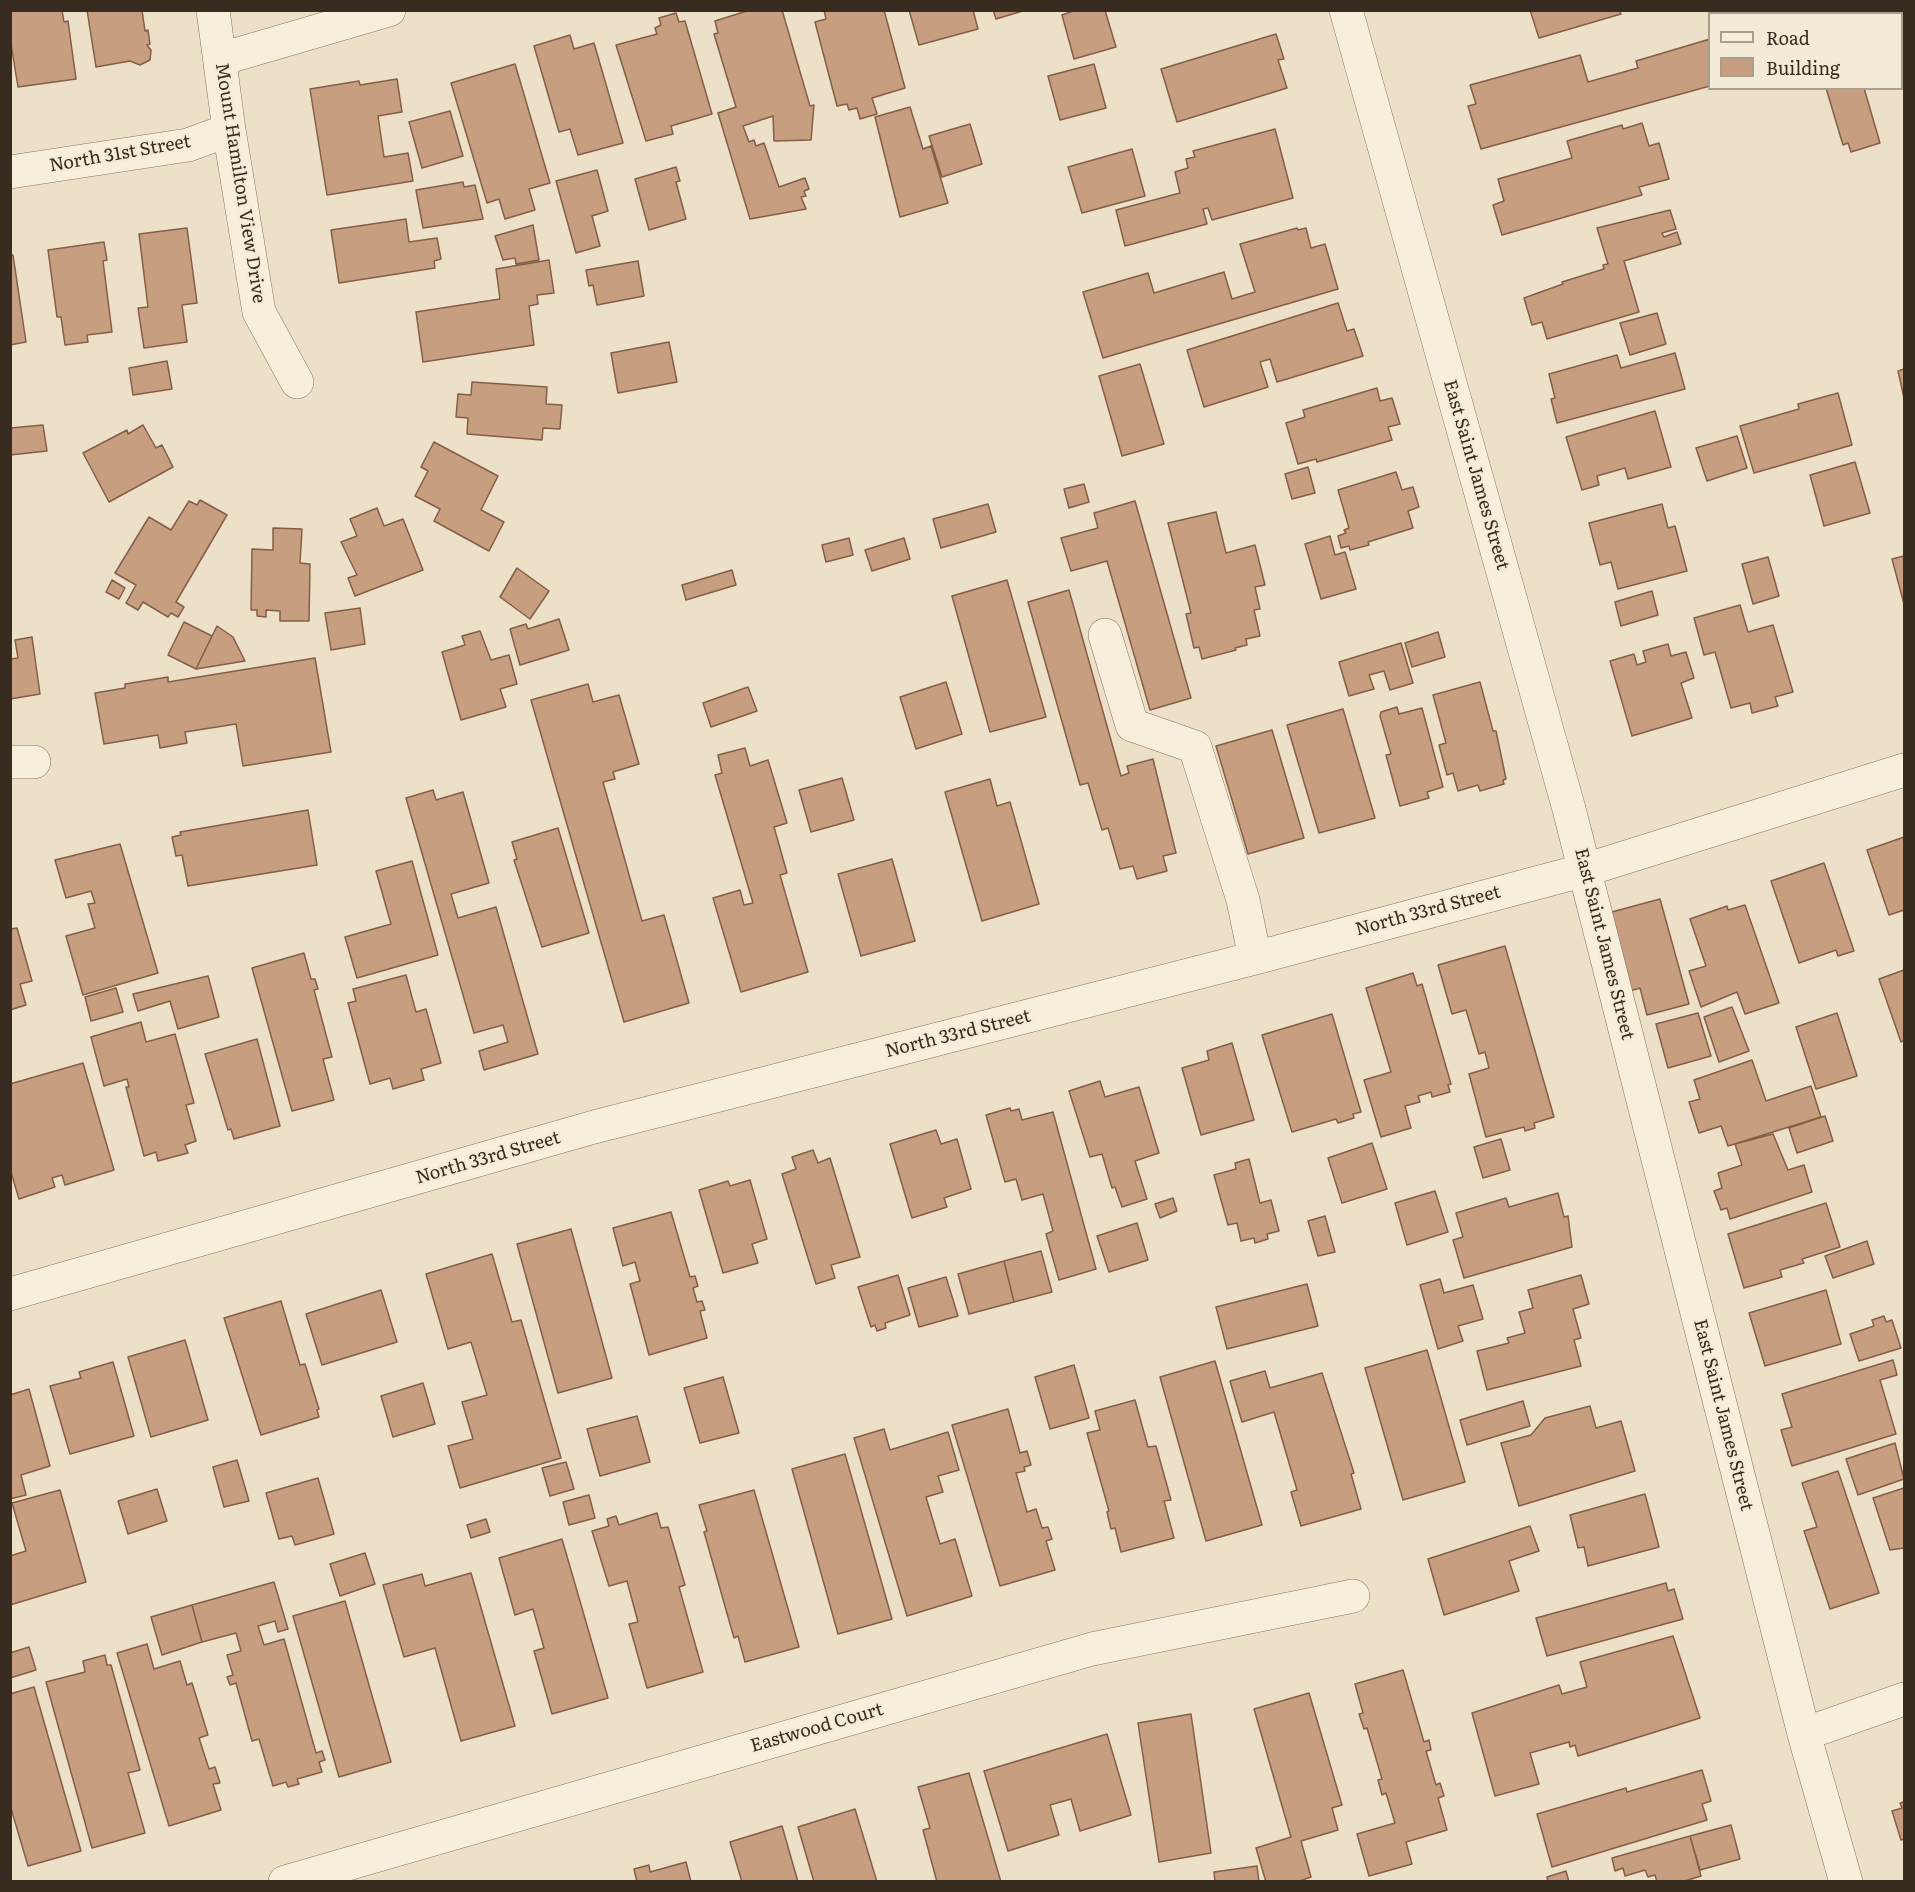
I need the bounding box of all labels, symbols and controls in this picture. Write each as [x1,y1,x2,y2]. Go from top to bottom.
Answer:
legend [1708,12,1903,90]
text: Road [1766,24,1810,51]
text: Building [1766,54,1840,81]
street label: Mount Hamilton View Drive [210,61,270,305]
street label: North 31st Street [48,131,192,177]
street label: East Saint James Street [1438,377,1514,573]
street label: East Saint James Street [1570,846,1638,1042]
street label: North 33rd Street [1353,881,1503,941]
street label: North 33rd Street [883,1005,1033,1063]
street label: North 33rd Street [413,1127,563,1189]
street label: East Saint James Street [1689,1317,1757,1513]
street label: Eastwood Court [748,1699,886,1757]

